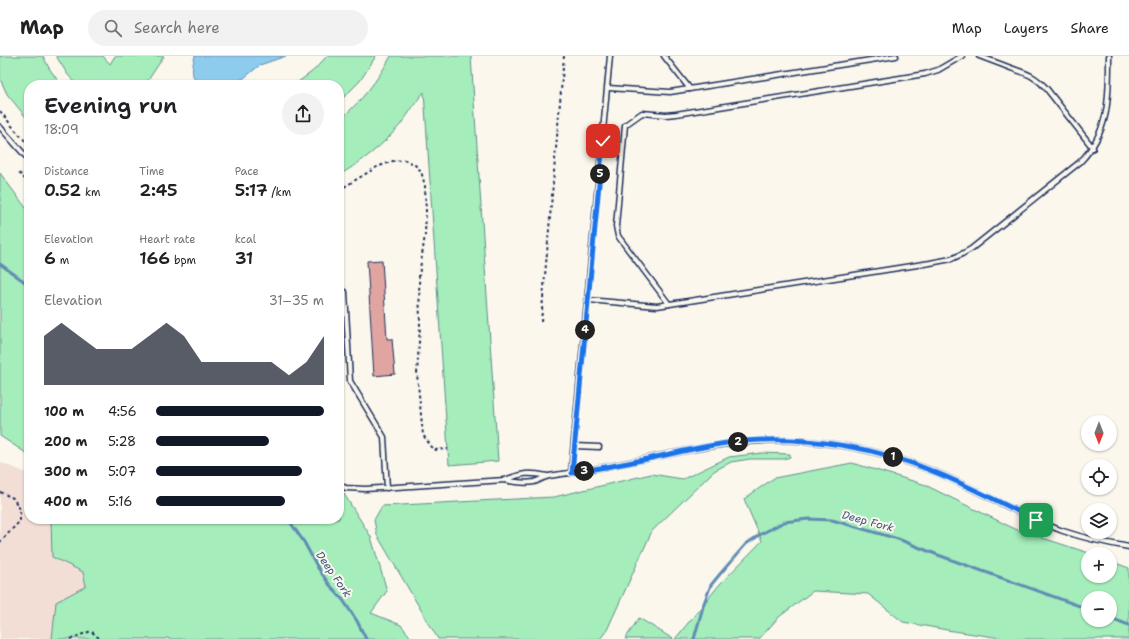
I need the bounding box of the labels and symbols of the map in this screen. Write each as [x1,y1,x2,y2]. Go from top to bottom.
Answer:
pin [586,124,620,158]
pin: 5 [590,164,610,184]
pin: 4 [575,320,595,340]
north arrow [1081,415,1117,451]
pin: 2 [728,432,748,452]
pin: 1 [883,447,903,467]
pin: 3 [574,461,594,481]
pin [1019,503,1053,537]
water label: Deep Fork [840,507,896,536]
water label: Deep Fork [312,548,355,601]

